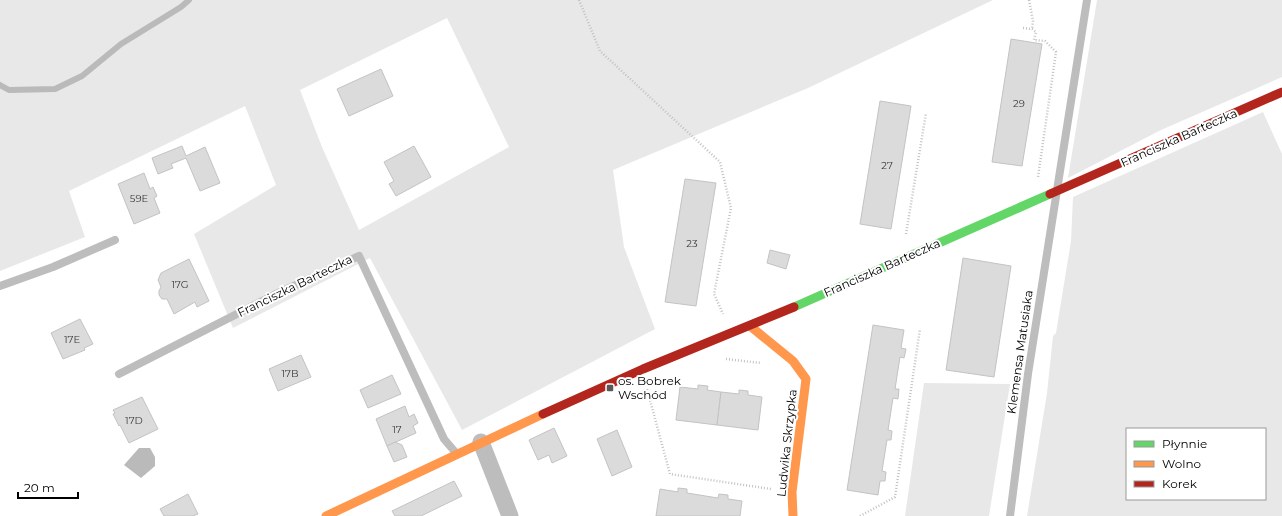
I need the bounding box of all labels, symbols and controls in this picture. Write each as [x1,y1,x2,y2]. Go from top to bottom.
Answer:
house number: 29 [1013,97,1025,110]
street label: Franciszka Barteczka [1118,105,1239,170]
house number: 27 [881,159,893,172]
house number: 59E [130,192,149,205]
street label: Franciszka Barteczka [821,235,942,300]
house number: 23 [686,237,698,250]
street label: Franciszka Barteczka [235,251,355,320]
house number: 17G [171,278,189,291]
street label: Klemensa Matusiaka [1003,289,1036,415]
house number: 17E [64,333,80,346]
house number: 17B [281,367,299,380]
place label: os. Bobrek Wschód [618,373,682,402]
marker: os. Bobrek Wschód [605,383,615,393]
street label: Ludwika Skrzypka [773,388,800,498]
house number: 17D [125,414,143,427]
house number: 17 [392,423,402,436]
legend [1126,428,1266,500]
text: Płynnie [1162,436,1207,451]
text: Wolno [1162,456,1201,471]
scale bar [18,474,78,500]
text: Korek [1162,476,1198,491]
text: 20 m [24,480,55,495]

